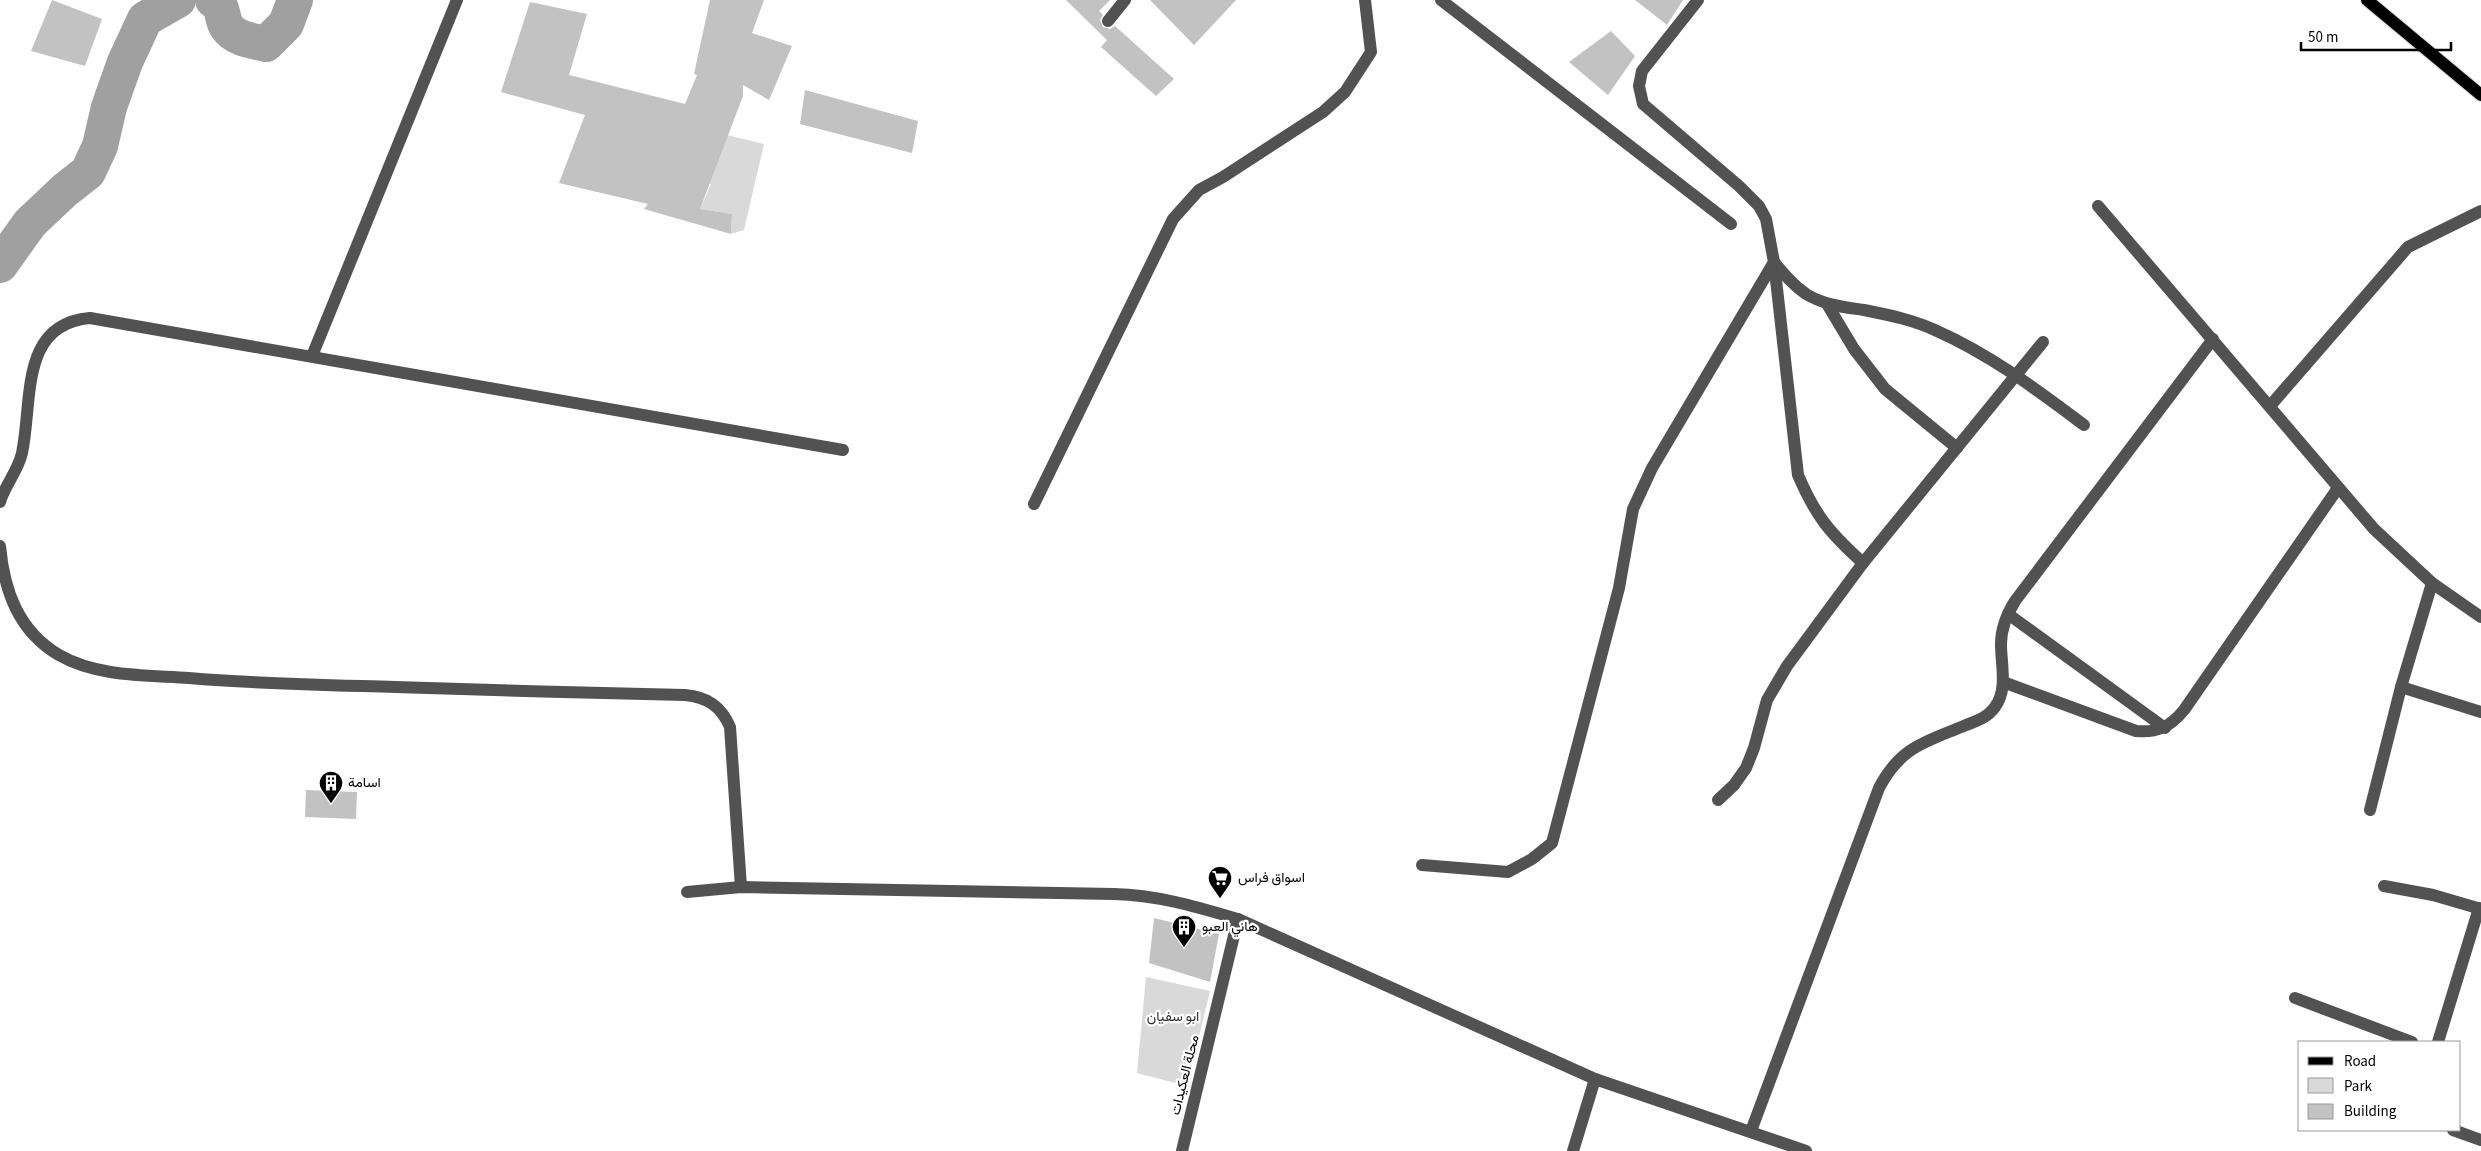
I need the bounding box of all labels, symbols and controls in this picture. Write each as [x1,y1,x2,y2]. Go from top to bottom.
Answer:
scale bar [2301,20,2451,52]
text: 50 m [2308,27,2338,48]
building icon: اسامة [318,770,344,804]
place label: اسامة [348,773,381,793]
supermarket icon: اسواق فراس [1207,865,1233,899]
place label: اسواق فراس [1238,868,1305,888]
building icon: هاني العبو [1171,914,1197,948]
place label: هاني العبو [1202,917,1258,938]
park label: ابو سفيان [1147,1007,1199,1027]
street label: محلة العكيدات [1165,1033,1205,1117]
legend [2298,1041,2461,1131]
text: Road [2344,1051,2376,1072]
text: Park [2344,1076,2373,1097]
text: Building [2344,1101,2397,1122]

